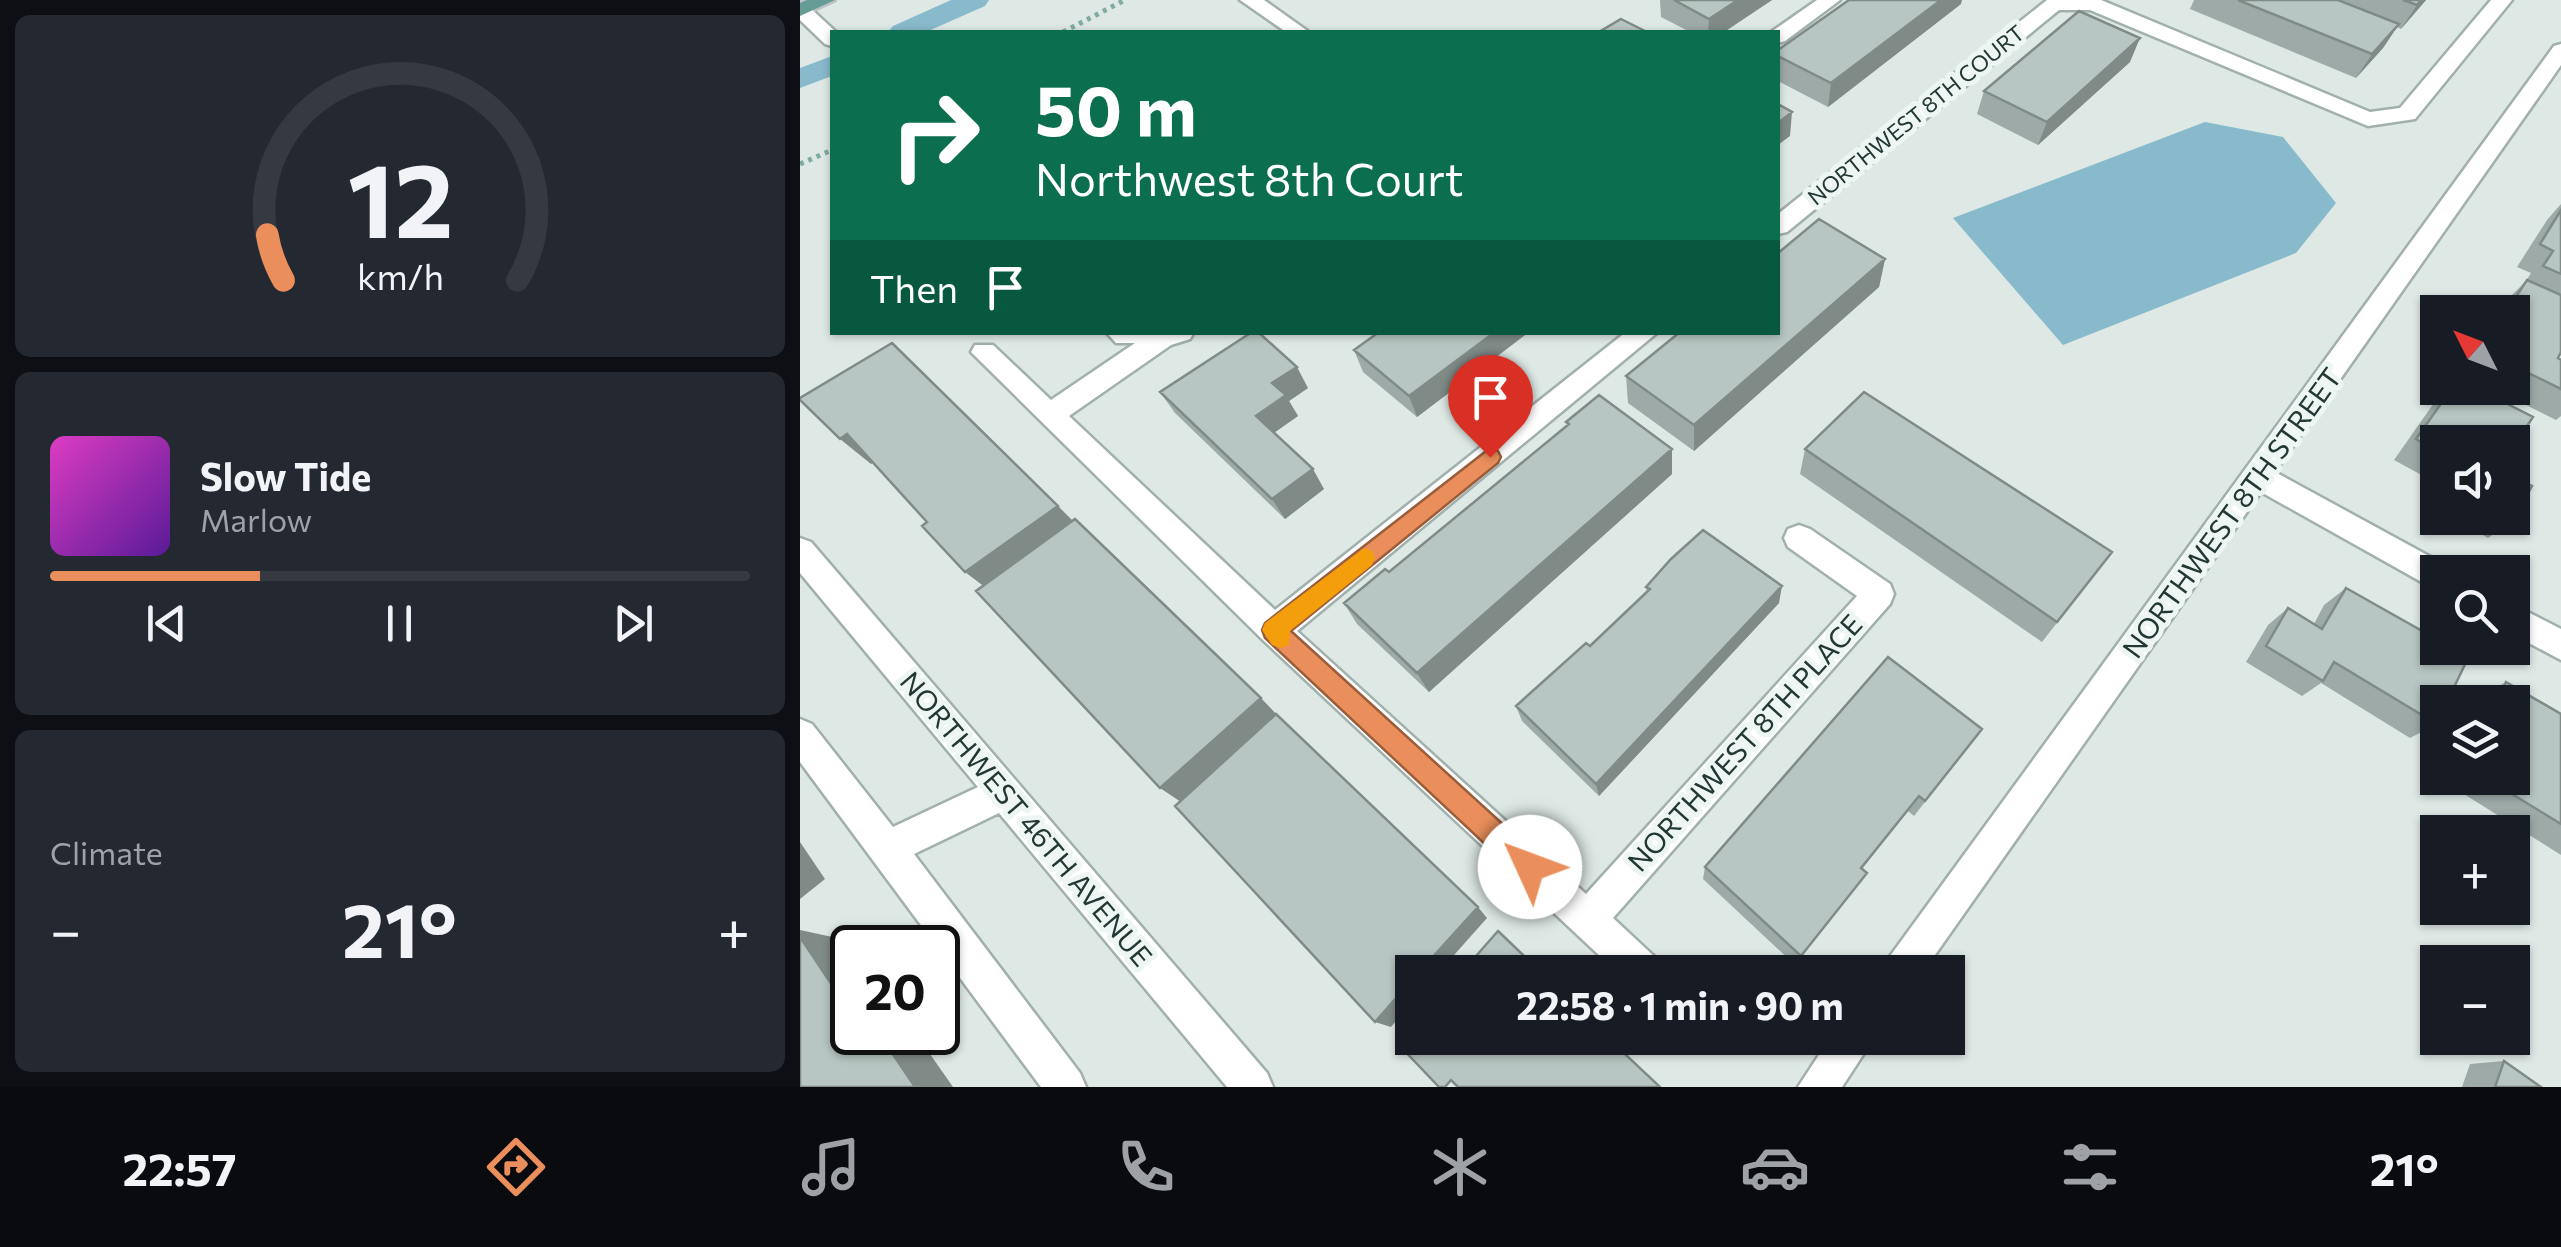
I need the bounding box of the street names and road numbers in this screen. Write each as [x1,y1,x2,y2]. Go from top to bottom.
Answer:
street label: NORTHWEST 8TH COURT [1802,19,2029,210]
street label: NORTHWEST 8TH STREET [2115,361,2348,664]
street label: NORTHWEST 8TH PLACE [1620,607,1869,878]
street label: NORTHWEST 46TH AVENUE [894,664,1160,973]

